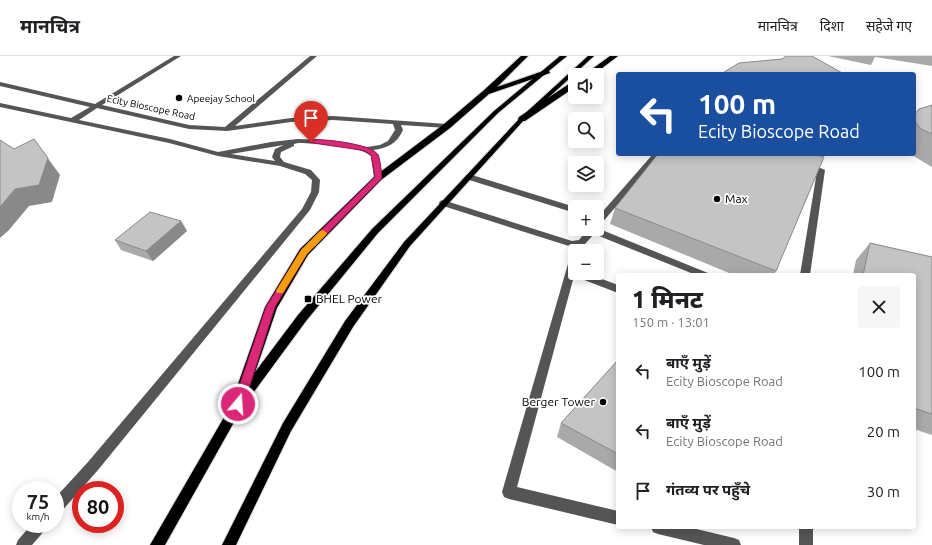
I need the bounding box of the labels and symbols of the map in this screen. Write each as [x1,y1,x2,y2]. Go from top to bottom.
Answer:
street label: Ecity Bioscope Road [106,93,196,122]
marker: Apeejay School [174,93,184,103]
place label: Apeejay School [187,93,255,104]
pin [294,101,328,142]
place label: Max [725,192,748,205]
marker: Max [712,194,722,204]
place label: BHEL Power [316,292,383,305]
marker: BHEL Power [303,294,313,304]
position arrow [217,383,259,425]
place label: Berger Tower [522,395,595,408]
marker: Berger Tower [598,397,608,407]
speed limit sign: 80 [72,481,124,533]

